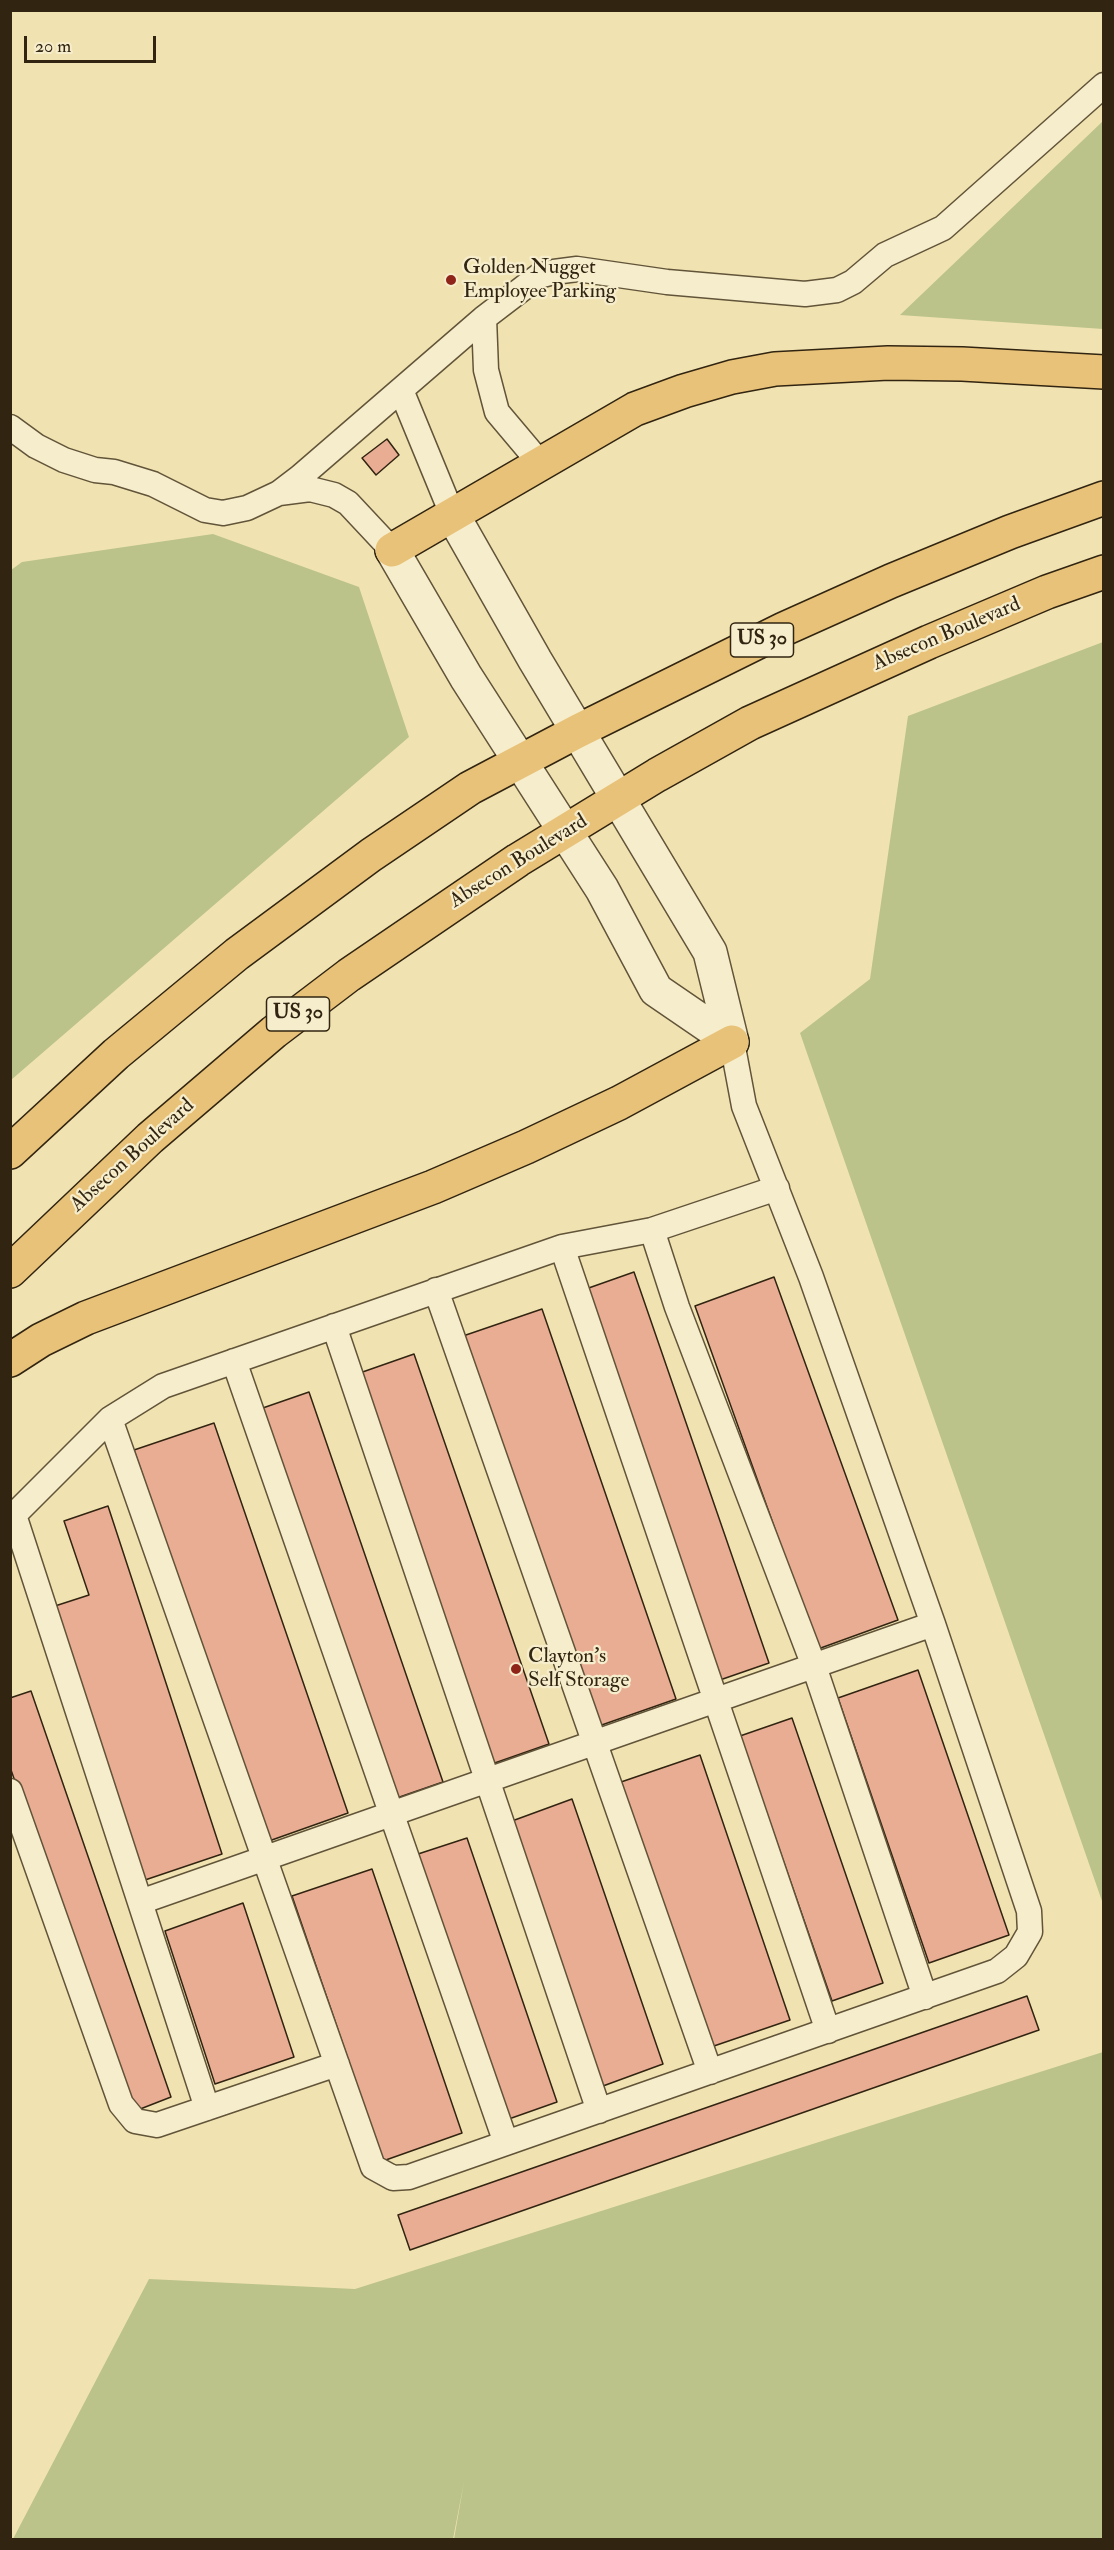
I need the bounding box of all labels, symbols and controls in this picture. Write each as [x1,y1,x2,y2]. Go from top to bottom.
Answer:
scale bar [27,24,159,62]
text: 20 m [35,35,71,58]
place label: Golden Nugget Employee Parking [463,255,616,305]
marker: Golden Nugget Employee Parking [444,273,458,287]
street label: Absecon Boulevard [869,593,1025,677]
road number: US 30 [730,623,794,657]
street label: Absecon Boulevard [445,809,593,915]
road number: US 30 [266,997,330,1031]
street label: Absecon Boulevard [66,1094,200,1218]
place label: Clayton's Self Storage [528,1644,629,1694]
marker: Clayton's Self Storage [509,1662,523,1676]

